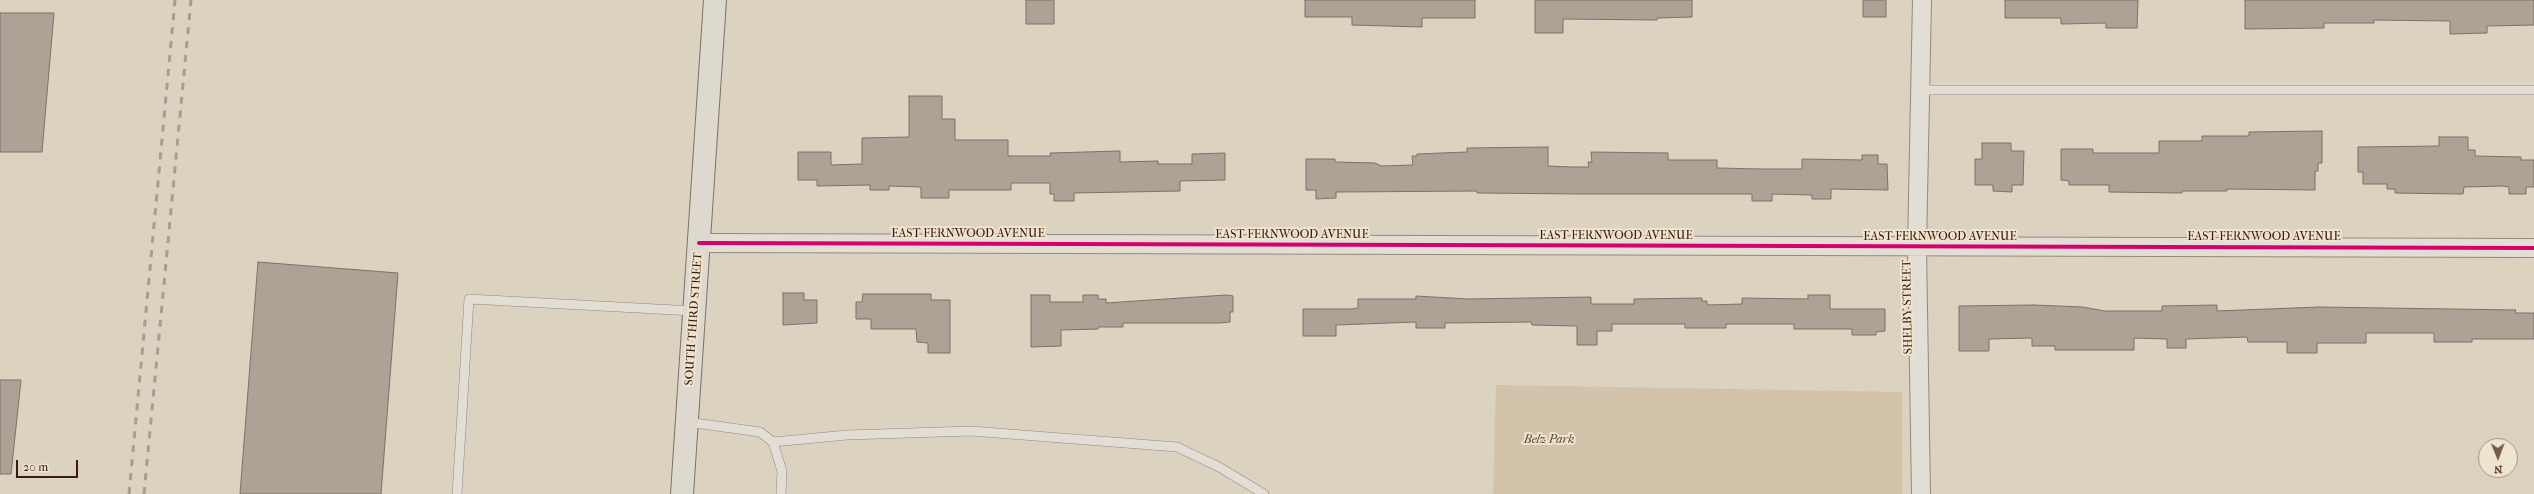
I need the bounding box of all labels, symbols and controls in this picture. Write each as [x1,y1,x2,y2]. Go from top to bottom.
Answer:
street label: EAST FERNWOOD AVENUE [891,227,1045,241]
street label: EAST FERNWOOD AVENUE [1215,228,1369,242]
street label: EAST FERNWOOD AVENUE [1539,229,1693,243]
street label: EAST FERNWOOD AVENUE [1863,230,2017,244]
street label: EAST FERNWOOD AVENUE [2187,230,2341,244]
street label: SOUTH THIRD STREET [682,252,706,386]
street label: SHELBY STREET [1900,260,1916,354]
park label: Belz Park [1524,433,1574,447]
north arrow [2478,438,2518,478]
scale bar [18,452,80,478]
text: 20 m [23,460,48,474]
text: N [2494,463,2503,476]

